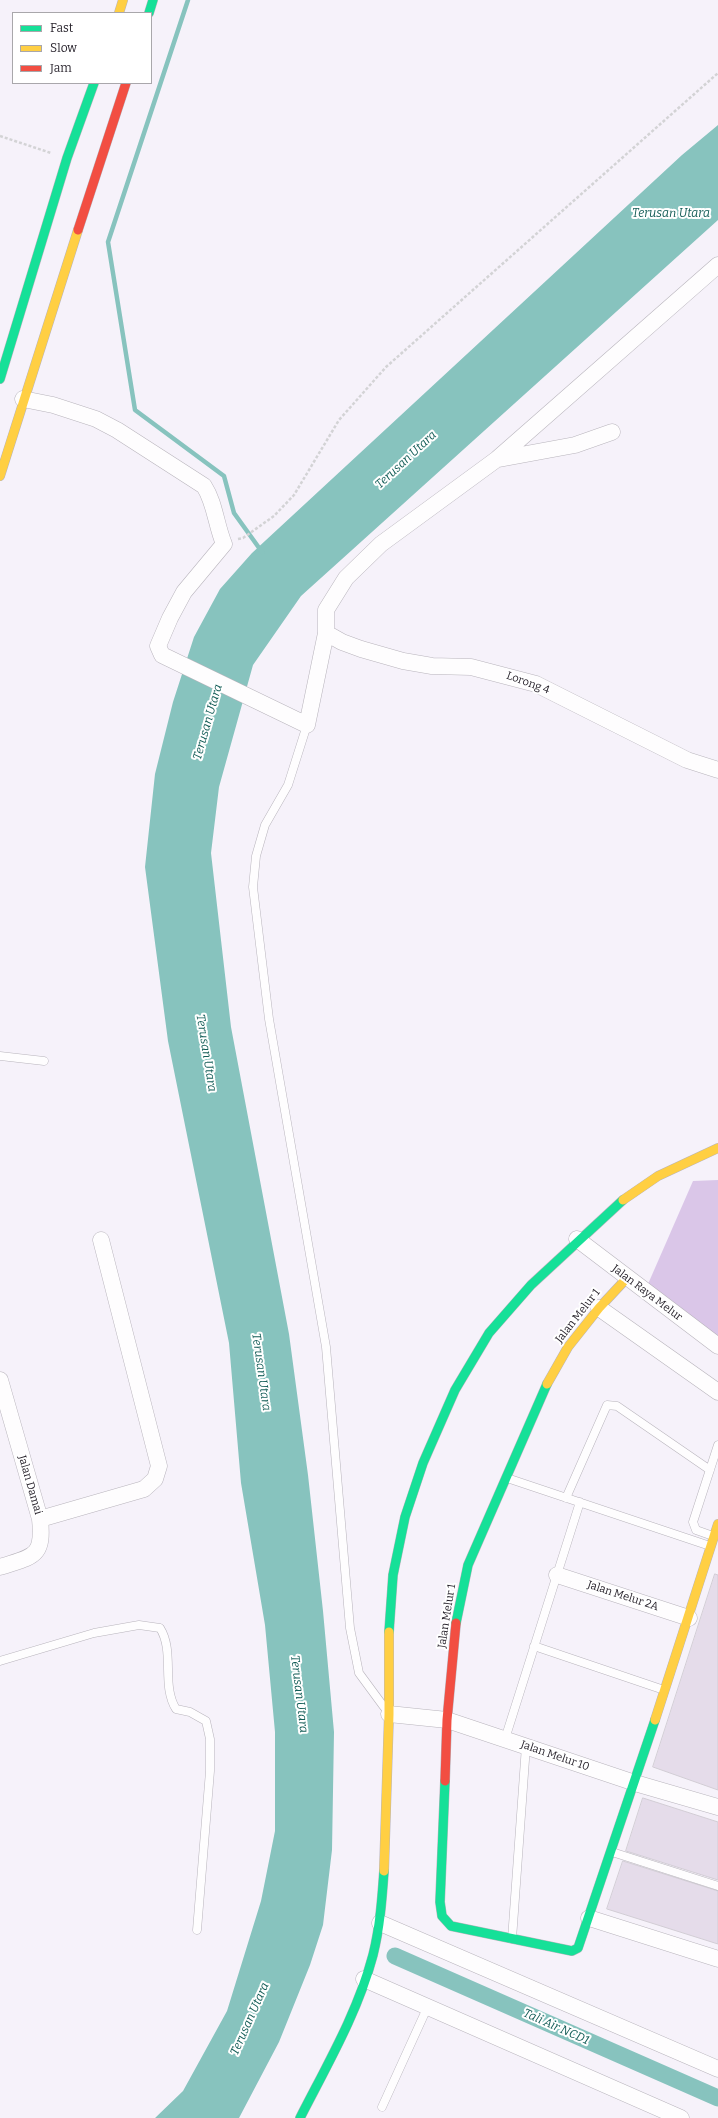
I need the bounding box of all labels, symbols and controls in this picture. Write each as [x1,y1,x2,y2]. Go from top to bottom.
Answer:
legend [12,12,152,84]
text: Fast [50,21,73,35]
text: Slow [50,41,77,55]
text: Jam [50,61,72,75]
water label: Terusan Utara [632,207,710,221]
water label: Terusan Utara [373,428,439,492]
street label: Lorong 4 [505,669,551,697]
water label: Terusan Utara [190,682,226,762]
water label: Terusan Utara [193,1013,219,1093]
street label: Jalan Raya Melur [609,1262,685,1324]
street label: Jalan Melur 1 [553,1286,603,1346]
water label: Terusan Utara [248,1332,274,1412]
street label: Jalan Damai [15,1454,45,1516]
street label: Jalan Melur 2A [586,1578,660,1614]
street label: Jalan Melur 1 [435,1583,459,1649]
water label: Terusan Utara [287,1654,311,1734]
street label: Jalan Melur 10 [519,1738,591,1774]
water label: Terusan Utara [228,1980,272,2058]
water label: Tali Air NCD1 [521,2006,591,2048]

